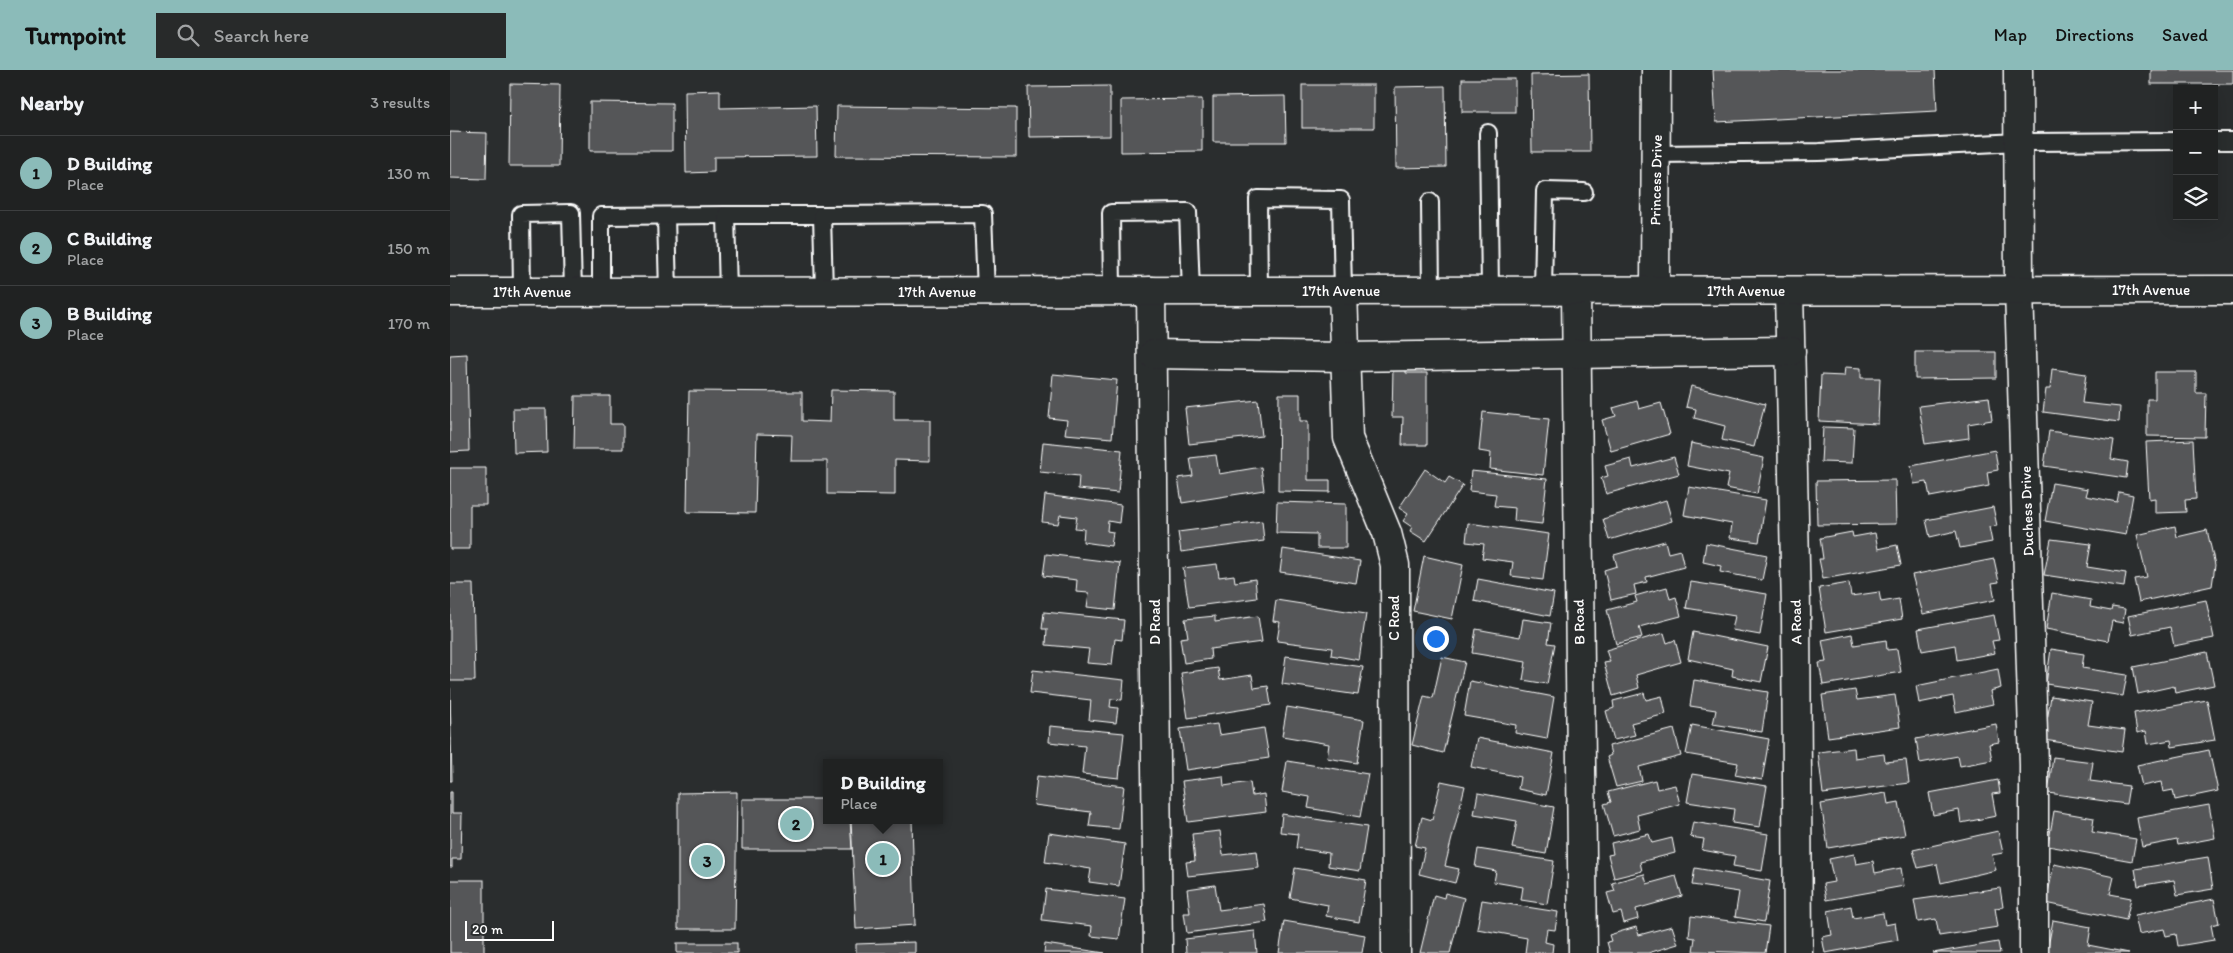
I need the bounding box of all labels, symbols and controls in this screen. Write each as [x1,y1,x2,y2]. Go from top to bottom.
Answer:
search box [156,13,506,58]
text: Turnpoint [25,21,126,50]
icon: search [174,21,202,49]
text: Search here [214,24,309,47]
text: Map [1994,24,2027,46]
text: Directions [2055,24,2134,46]
text: Saved [2162,24,2208,46]
map controls [2173,85,2218,220]
button: + [2173,85,2218,130]
text: Nearby [20,90,84,115]
text: 3 results [370,93,430,112]
button: − [2173,130,2218,175]
street label: Princess Drive [1646,134,1666,226]
text: D Building [67,152,152,175]
text: 1 [32,164,40,183]
text: 130 m [387,164,430,183]
text: Place [67,175,104,194]
button: layers [2173,175,2218,220]
text: C Building [67,227,152,250]
text: 2 [32,239,40,258]
text: 150 m [387,239,430,258]
text: Place [67,250,104,269]
street label: 17th Avenue [2112,281,2190,299]
street label: 17th Avenue [1302,282,1380,300]
street label: 17th Avenue [1707,282,1785,300]
street label: 17th Avenue [493,283,571,301]
street label: 17th Avenue [898,283,976,301]
text: B Building [67,302,152,325]
text: 3 [32,314,40,333]
text: 170 m [388,314,430,333]
text: Place [67,325,104,344]
street label: Duchess Drive [2016,466,2038,556]
street label: C Road [1385,594,1403,641]
street label: D Road [1146,598,1164,645]
street label: B Road [1570,598,1588,645]
street label: A Road [1787,598,1805,645]
your location [1423,626,1449,652]
popup [823,759,943,824]
text: D Building [840,771,926,794]
text: Place [840,794,877,813]
pin: 2 [780,805,812,843]
pin: 1 [867,840,899,878]
pin: 3 [691,842,723,880]
scale bar [465,918,554,941]
text: 20 m [472,921,503,938]

